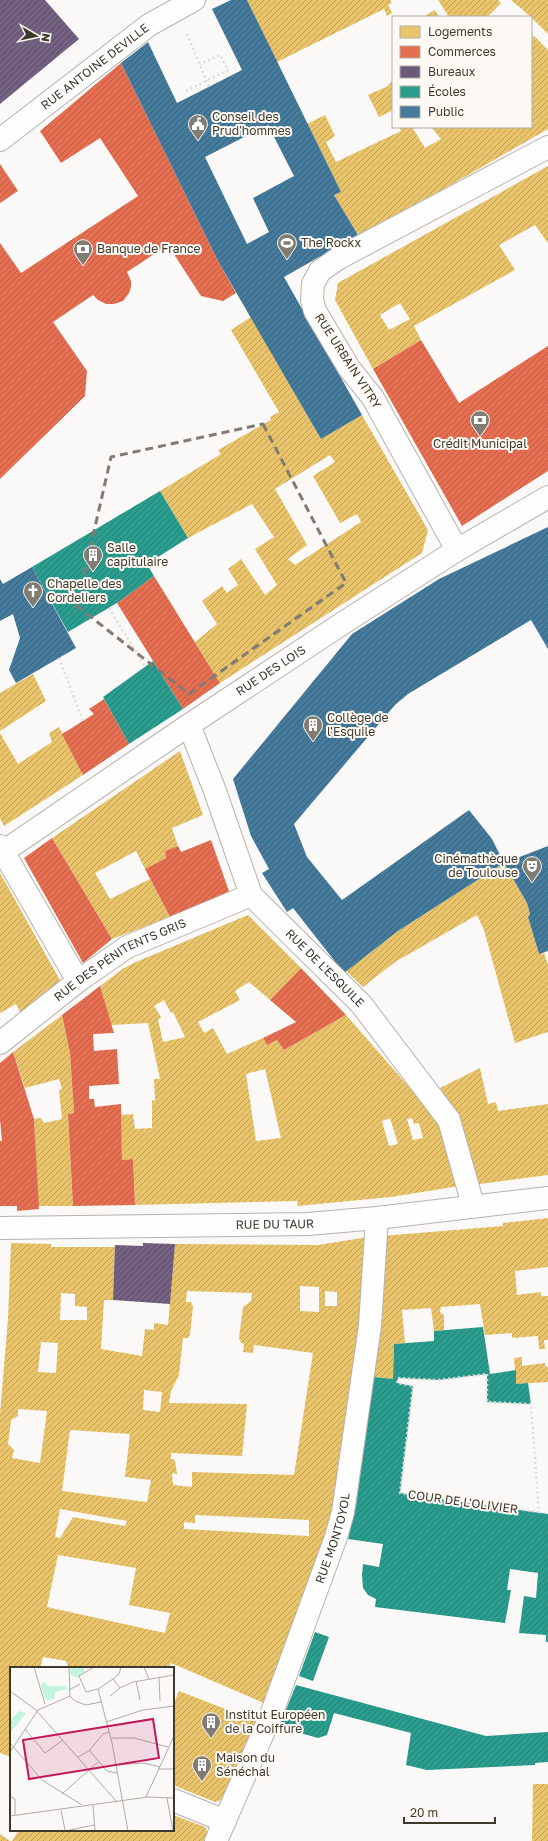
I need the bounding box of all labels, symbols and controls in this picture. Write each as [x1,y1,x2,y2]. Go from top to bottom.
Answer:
north arrow [16,16,56,56]
legend [392,16,532,128]
street label: RUE ANTOINE DEVILLE [38,21,152,113]
text: Logements [428,24,492,39]
text: Commerces [428,44,496,59]
text: Bureaux [428,64,476,79]
text: Écoles [428,84,466,99]
text: Public [428,104,465,119]
place label: Conseil des Prud'hommes [212,109,291,138]
public building icon: Conseil des Prud'hommes [187,113,209,141]
sports icon: The Rockx [276,232,298,260]
place label: The Rockx [301,235,361,250]
bank icon: Banque de France [72,238,94,266]
place label: Banque de France [97,241,201,256]
street label: RUE URBAIN VITRY [312,310,385,411]
bank icon: Crédit Municipal [469,409,491,437]
place label: Crédit Municipal [433,436,527,451]
place label: Salle capitulaire [107,540,168,569]
building icon: Salle capitulaire [82,544,104,572]
place label: Chapelle des Cordeliers [47,576,122,605]
church icon: Chapelle des Cordeliers [22,580,44,608]
street label: RUE DES LOIS [233,642,308,699]
place label: Collège de l'Esquile [327,710,389,739]
building icon: Collège de l'Esquile [302,714,324,742]
place label: Cinémathèque de Toulouse [434,851,518,880]
theatre icon: Cinémathèque de Toulouse [521,855,543,883]
street label: RUE DES PÉNITENTS GRIS [51,915,189,1004]
street label: RUE DE L'ESQUILE [283,926,368,1010]
street label: RUE DU TAUR [236,1215,315,1232]
street label: COUR DE L'OLIVIER [407,1486,519,1517]
street label: RUE MONTOYOL [312,1492,353,1586]
inset map [10,1667,174,1831]
place label: Institut Européen de la Coiffure [225,1707,325,1736]
building icon: Institut Européen de la Coiffure [200,1711,222,1739]
place label: Maison du Sénéchal [216,1750,275,1779]
building icon: Maison du Sénéchal [191,1754,213,1782]
scale bar [404,1799,495,1825]
text: 20 m [410,1805,438,1820]

